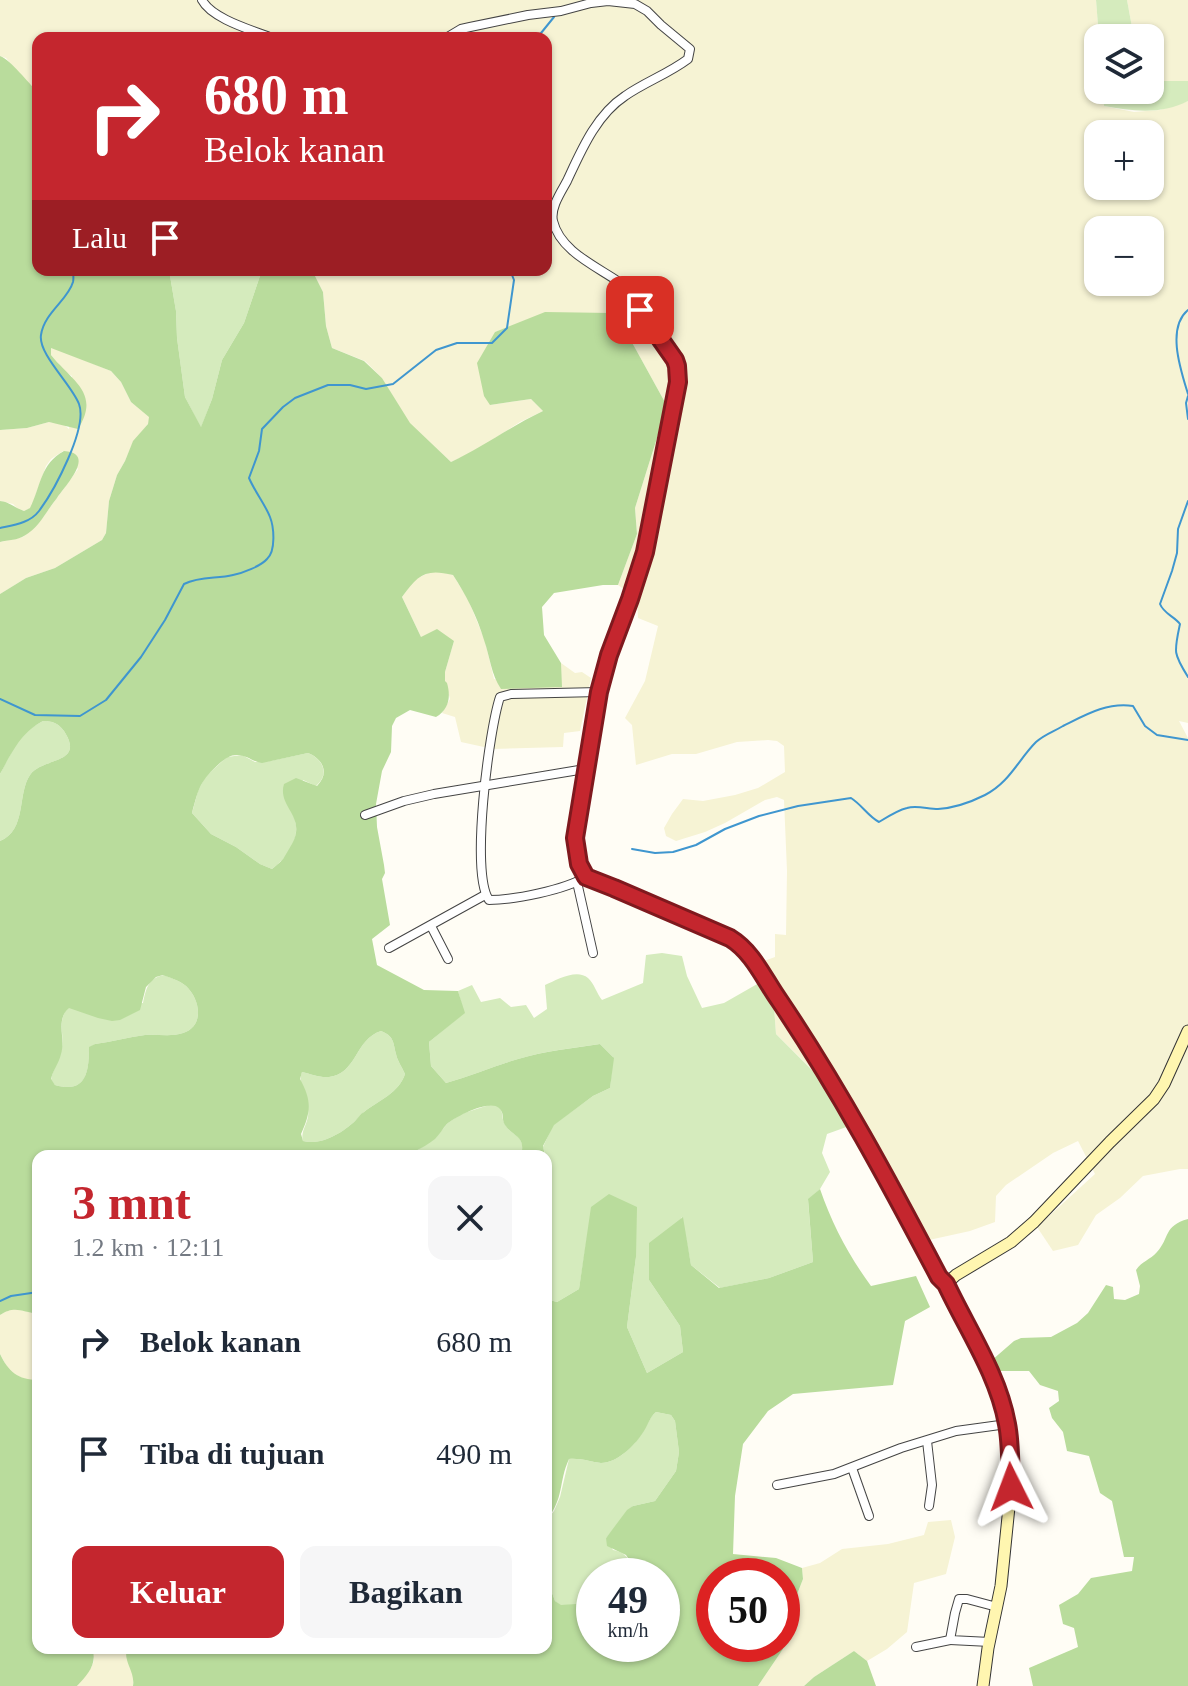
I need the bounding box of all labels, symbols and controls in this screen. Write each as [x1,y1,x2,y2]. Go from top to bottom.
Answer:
map controls [1084,24,1164,296]
button: layers [1084,24,1164,104]
icon: right [72,64,176,168]
text: 680 m [204,64,349,126]
button: + [1084,120,1164,200]
text: Belok kanan [204,130,385,170]
icon: arrive [143,216,187,260]
button: − [1084,216,1164,296]
text: Lalu [72,221,127,254]
pin [606,276,674,344]
icon: arrive [618,288,662,332]
text: 3 mnt [72,1176,191,1229]
button: close [428,1176,512,1260]
text: 1.2 km · 12:11 [72,1233,224,1262]
icon: right [72,1320,116,1364]
text: Belok kanan [140,1325,301,1358]
text: 680 m [436,1325,512,1358]
icon: arrive [72,1432,116,1476]
text: Tiba di tujuan [140,1437,325,1470]
text: 490 m [436,1437,512,1470]
position arrow [969,1445,1053,1529]
button: Keluar [72,1546,284,1638]
button: Bagikan [300,1546,512,1638]
speed limit sign: 50 [696,1558,800,1662]
text: 49 [608,1577,648,1622]
text: km/h [607,1619,649,1641]

